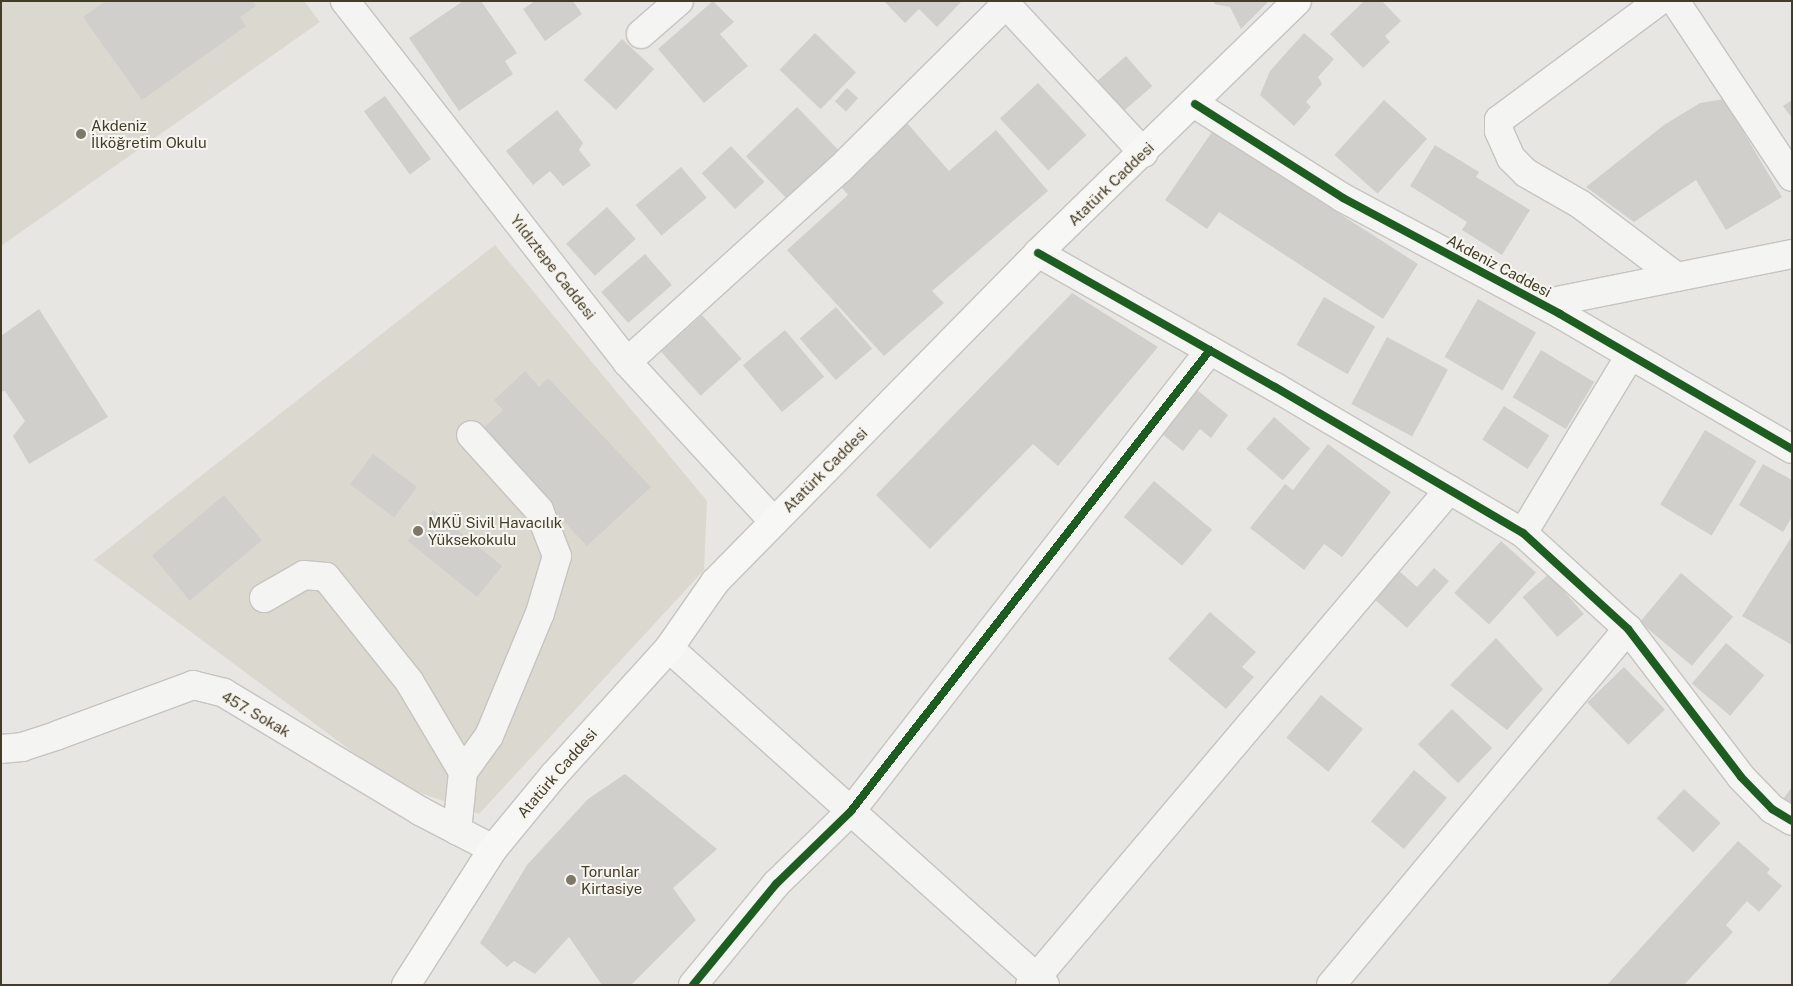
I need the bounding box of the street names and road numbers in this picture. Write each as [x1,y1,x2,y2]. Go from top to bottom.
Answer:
street label: Atatürk Caddesi [1064,139,1158,229]
street label: Yıldıztepe Caddesi [506,211,600,323]
street label: Akdeniz Caddesi [1444,231,1554,301]
street label: Atatürk Caddesi [779,424,871,516]
street label: 457. Sokak [218,687,294,741]
street label: Atatürk Caddesi [513,725,601,821]

